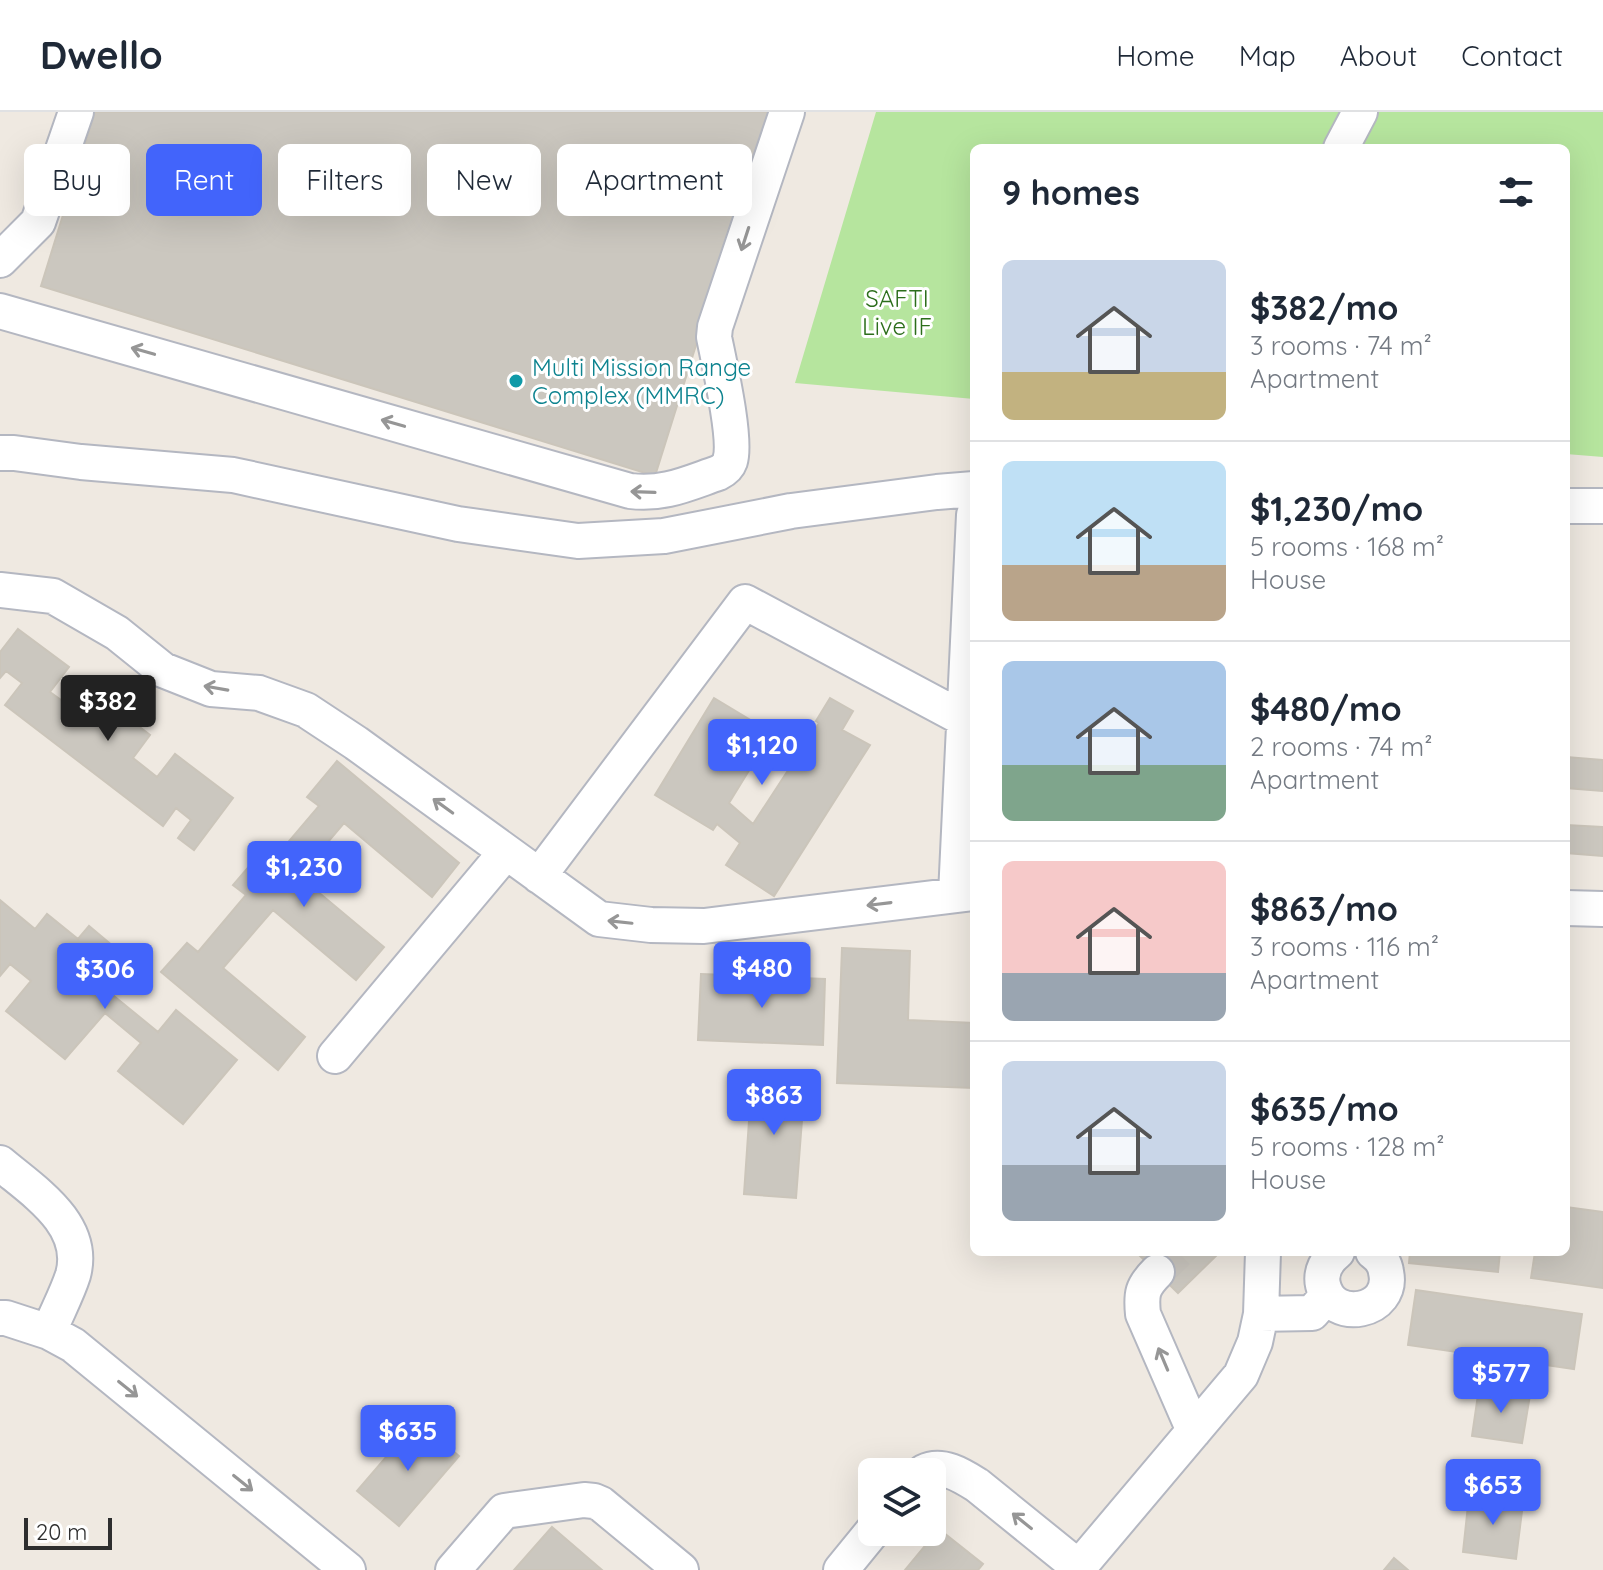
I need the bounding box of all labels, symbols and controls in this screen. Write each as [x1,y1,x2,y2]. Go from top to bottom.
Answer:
text: Dwello [40,31,163,79]
text: Home [1116,38,1195,73]
text: Map [1239,38,1296,73]
text: About [1340,38,1417,73]
text: Contact [1461,38,1563,73]
chip: Buy [24,144,130,216]
chip: Rent [146,144,262,216]
chip: Filters [278,144,411,216]
chip: New [427,144,541,216]
chip: Apartment [557,144,752,216]
icon: filters [1494,170,1538,214]
text: 9 homes [1002,171,1140,214]
one-way arrow [736,226,751,251]
park label: SAFTI Live IF [862,283,932,341]
text: $382/mo [1250,286,1398,329]
icon: home [1066,292,1162,388]
text: 3 rooms · 74 m² [1250,329,1432,362]
one-way arrow [130,343,156,358]
place label: Multi Mission Range Complex (MMRC) [532,352,751,410]
text: Apartment [1250,362,1379,395]
marker: Multi Mission Range Complex (MMRC) [507,372,525,390]
one-way arrow [380,415,406,430]
one-way arrow [630,484,657,499]
text: $1,230/mo [1250,487,1423,530]
icon: home [1066,493,1162,589]
text: 5 rooms · 168 m² [1250,530,1444,563]
text: House [1250,563,1326,596]
pin: $382 [61,675,155,743]
one-way arrow [204,680,230,695]
text: $382 [79,684,137,717]
text: $480/mo [1250,687,1402,730]
icon: home [1066,693,1162,789]
pin: $1,120 [697,719,827,787]
text: $1,120 [726,728,798,761]
text: 2 rooms · 74 m² [1250,730,1433,763]
text: Apartment [1250,763,1379,796]
one-way arrow [432,798,454,814]
pin: $1,230 [239,841,369,909]
text: $1,230 [265,850,343,883]
text: $863/mo [1250,887,1398,930]
icon: home [1066,893,1162,989]
one-way arrow [866,897,893,912]
one-way arrow [607,914,634,929]
text: 3 rooms · 116 m² [1250,930,1439,963]
pin: $480 [715,942,809,1010]
pin: $306 [58,943,152,1011]
text: $480 [731,951,793,984]
text: $306 [75,952,135,985]
text: Apartment [1250,963,1379,996]
pin: $863 [727,1069,821,1137]
text: $863 [745,1078,803,1111]
text: $635/mo [1250,1087,1399,1130]
icon: home [1066,1093,1162,1189]
text: 5 rooms · 128 m² [1250,1130,1444,1163]
text: House [1250,1163,1326,1196]
pin: $577 [1454,1347,1548,1415]
one-way arrow [1154,1348,1169,1372]
text: $577 [1471,1356,1531,1389]
one-way arrow [117,1380,138,1398]
pin: $635 [361,1405,455,1473]
text: $635 [379,1414,437,1447]
map controls [858,1458,946,1546]
button: layers [858,1458,946,1546]
pin: $653 [1446,1459,1540,1527]
text: $653 [1464,1468,1522,1501]
one-way arrow [232,1474,253,1492]
one-way arrow [1012,1512,1033,1530]
scale bar [24,1514,112,1550]
text: 20 m [36,1518,87,1546]

